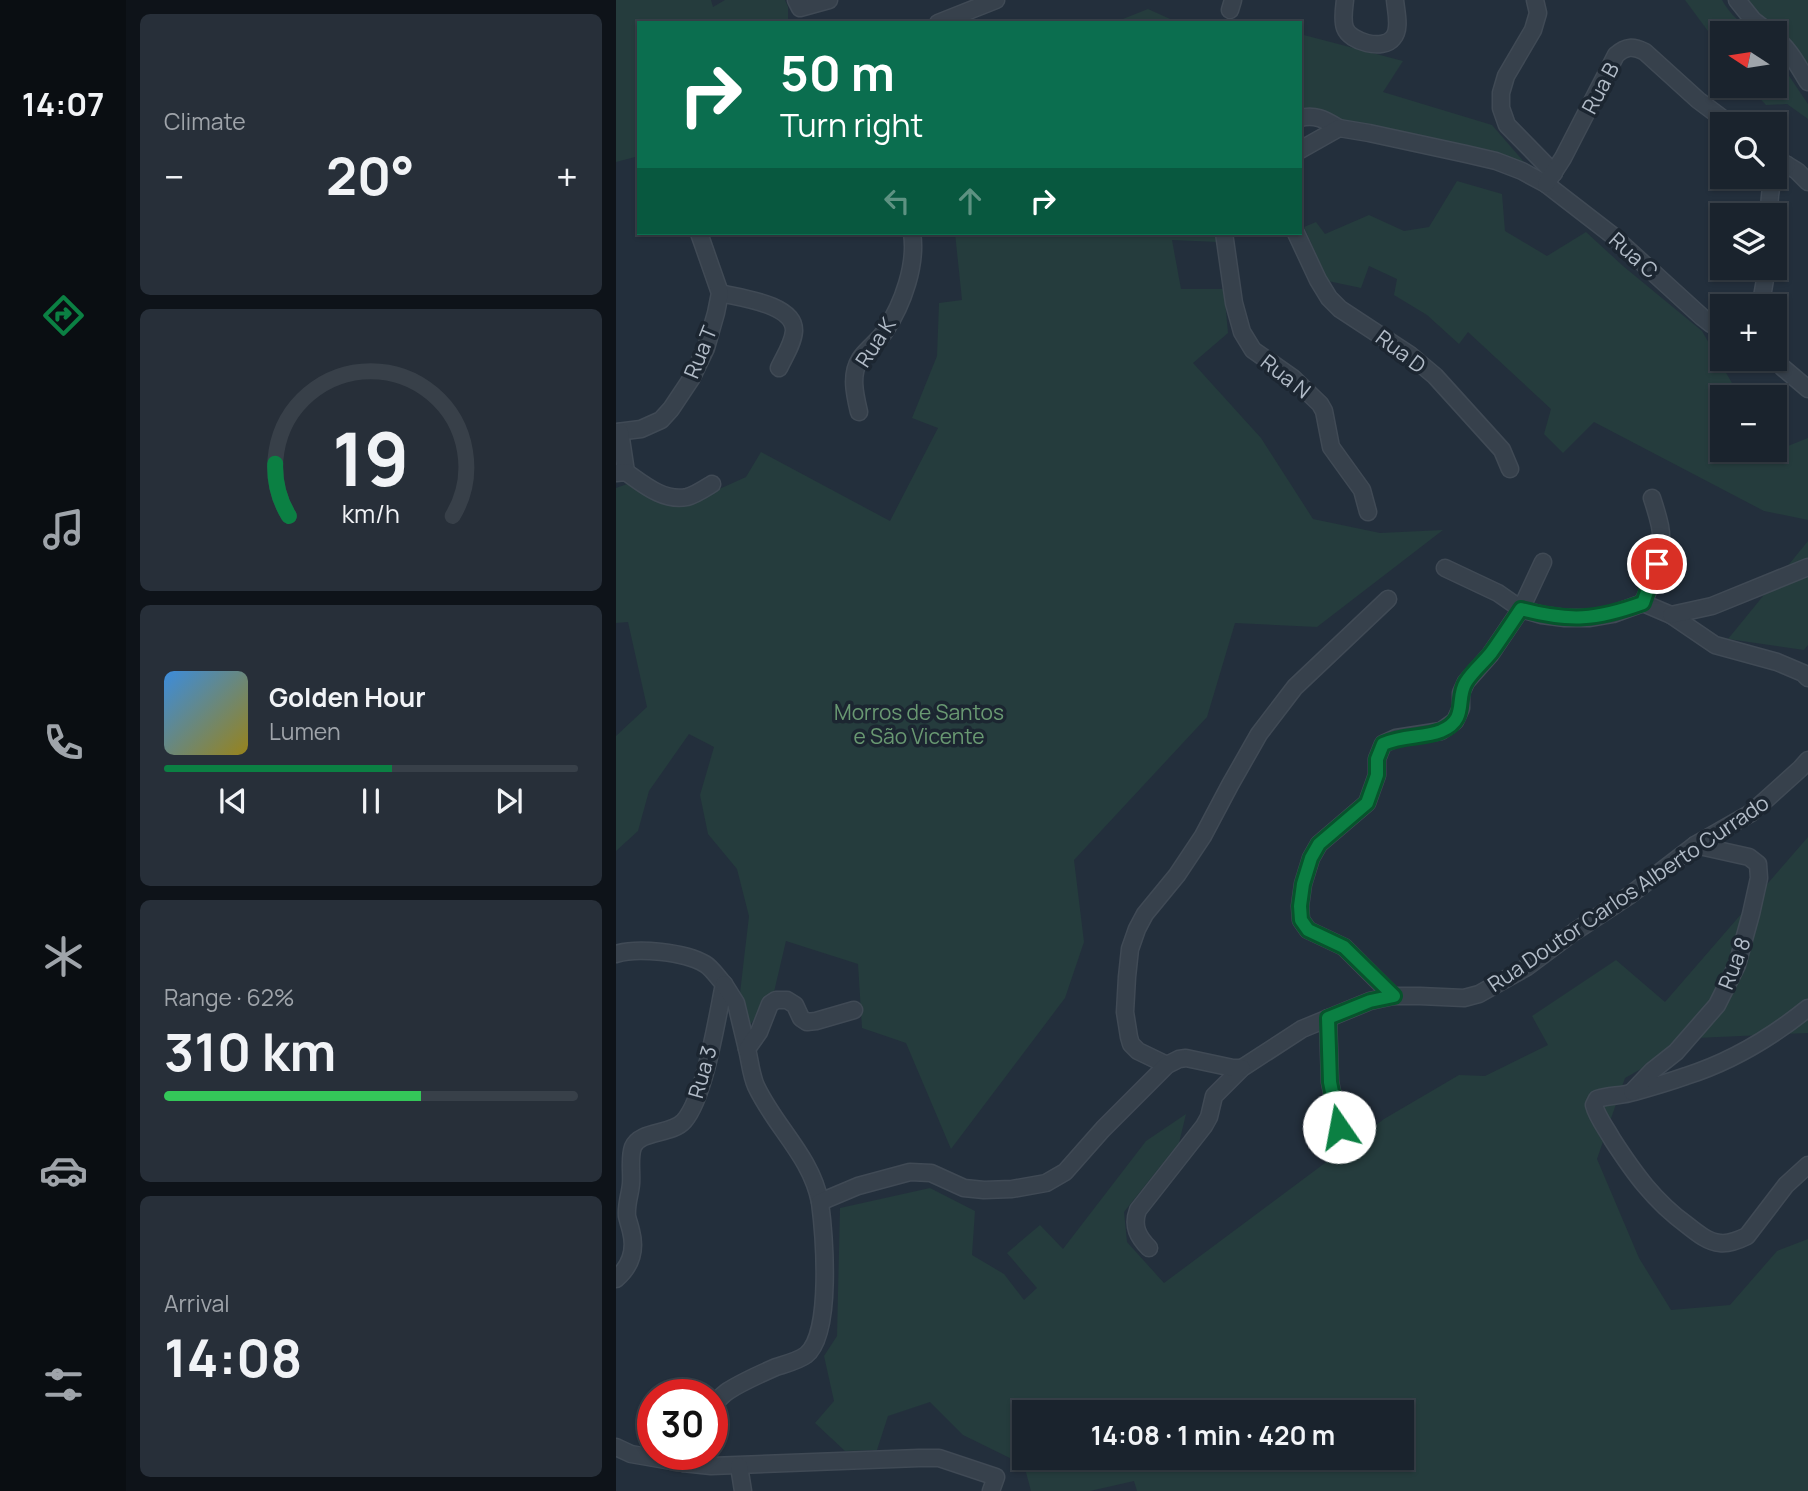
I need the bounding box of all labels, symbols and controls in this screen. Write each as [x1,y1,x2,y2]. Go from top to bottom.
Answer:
north arrow [1710,21,1787,98]
map controls [1710,21,1787,462]
text: 50 m [780,39,895,106]
icon: right [665,49,756,140]
street label: Rua B [1575,57,1625,119]
text: 14:07 [22,82,104,126]
text: Turn right [780,103,923,147]
text: Climate [164,105,246,137]
button: search [1710,112,1787,189]
text: 20° [326,140,415,211]
text: − [164,150,185,202]
text: + [556,150,578,202]
icon: left [878,182,916,220]
icon: ahead [951,182,989,220]
icon: right [1024,182,1062,220]
button: layers [1710,203,1787,280]
street label: Rua C [1604,226,1664,284]
icon: directions [39,291,88,340]
button: + [1710,294,1787,371]
street label: Rua K [849,311,902,372]
street label: Rua T [677,321,723,382]
street label: Rua D [1370,323,1432,379]
street label: Rua N [1255,348,1317,404]
button: − [1710,385,1787,462]
text: 19 [332,409,410,509]
text: km/h [342,496,400,531]
icon: music [39,505,88,554]
pin [1627,534,1687,594]
icon: arrive [1638,545,1676,583]
text: Golden Hour [269,679,426,715]
park label: Morros de Santos e São Vicente [834,698,1004,750]
text: Lumen [269,715,341,747]
icon: phone [39,718,88,767]
icon: previous [214,782,252,820]
icon: pause [352,782,390,820]
icon: next [490,782,528,820]
street label: Rua Doutor Carlos Alberto Currado [1482,788,1774,998]
icon: climate [39,932,88,981]
street label: Rua 8 [1711,933,1757,993]
text: Range · 62% [164,981,295,1013]
text: 310 km [164,1016,336,1087]
street label: Rua 3 [681,1043,723,1101]
position arrow [1302,1090,1376,1164]
icon: car [39,1146,88,1195]
text: Arrival [164,1287,230,1319]
text: 14:08 [164,1322,302,1393]
icon: filters [39,1360,88,1409]
speed limit sign: 30 [637,1379,728,1470]
text: 14:08 · 1 min · 420 m [1091,1417,1335,1453]

